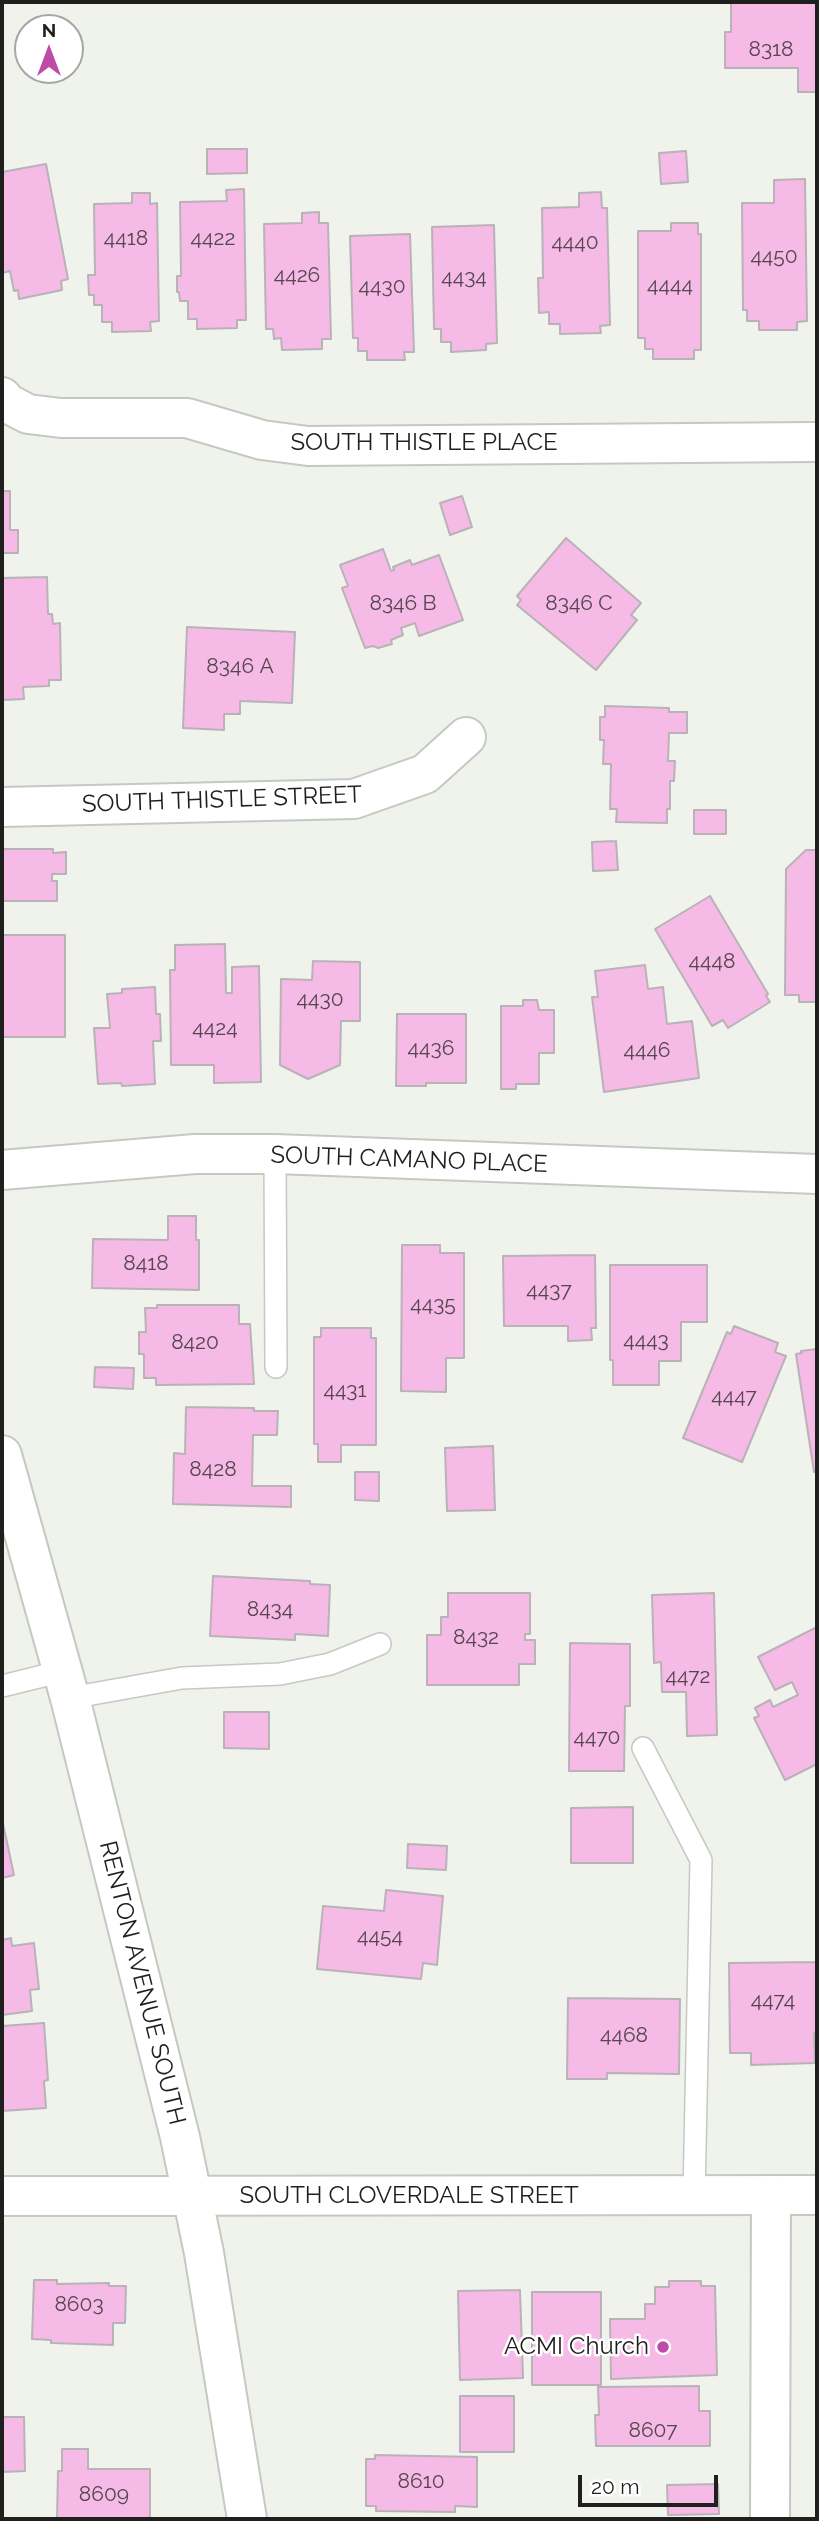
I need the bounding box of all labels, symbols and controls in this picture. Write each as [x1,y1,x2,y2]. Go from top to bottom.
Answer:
north arrow [14,14,84,84]
text: N [42,19,56,41]
house number: 8318 [748,37,794,63]
house number: 4418 [104,226,148,252]
house number: 4422 [191,226,235,252]
house number: 4440 [551,230,599,256]
house number: 4450 [750,244,798,270]
house number: 4426 [274,263,320,289]
house number: 4434 [441,265,487,291]
house number: 4444 [647,273,693,299]
house number: 4430 [359,274,405,300]
street label: SOUTH THISTLE PLACE [291,429,557,457]
house number: 8346 B [369,591,437,617]
house number: 8346 C [545,591,613,617]
house number: 8346 A [206,654,274,680]
street label: SOUTH THISTLE STREET [82,781,362,819]
house number: 4448 [689,949,735,975]
house number: 4430 [297,987,343,1013]
house number: 4424 [192,1016,238,1042]
house number: 4436 [408,1036,454,1062]
house number: 4446 [623,1038,671,1064]
street label: SOUTH CAMANO PLACE [270,1141,548,1179]
house number: 8418 [123,1251,169,1277]
house number: 4437 [526,1278,572,1304]
house number: 4435 [410,1292,456,1318]
house number: 4443 [623,1328,669,1354]
house number: 8420 [171,1330,219,1356]
house number: 4431 [323,1378,367,1404]
house number: 4447 [711,1384,757,1410]
house number: 8428 [189,1457,237,1483]
house number: 8434 [247,1597,293,1623]
house number: 8432 [453,1625,499,1651]
house number: 4472 [665,1664,711,1690]
house number: 4470 [574,1725,620,1751]
street label: RENTON AVENUE SOUTH [93,1838,191,2128]
house number: 4454 [357,1924,403,1950]
house number: 4474 [751,1988,795,2014]
house number: 4468 [600,2023,648,2049]
street label: SOUTH CLOVERDALE STREET [239,2182,579,2210]
house number: 8603 [54,2292,104,2318]
place label: ACMI Church [504,2333,649,2361]
marker: ACMI Church [655,2339,671,2355]
house number: 8607 [628,2418,678,2444]
scale bar [581,2462,721,2506]
house number: 8610 [398,2469,444,2495]
text: 20 m [591,2474,639,2499]
house number: 8609 [79,2482,129,2508]

